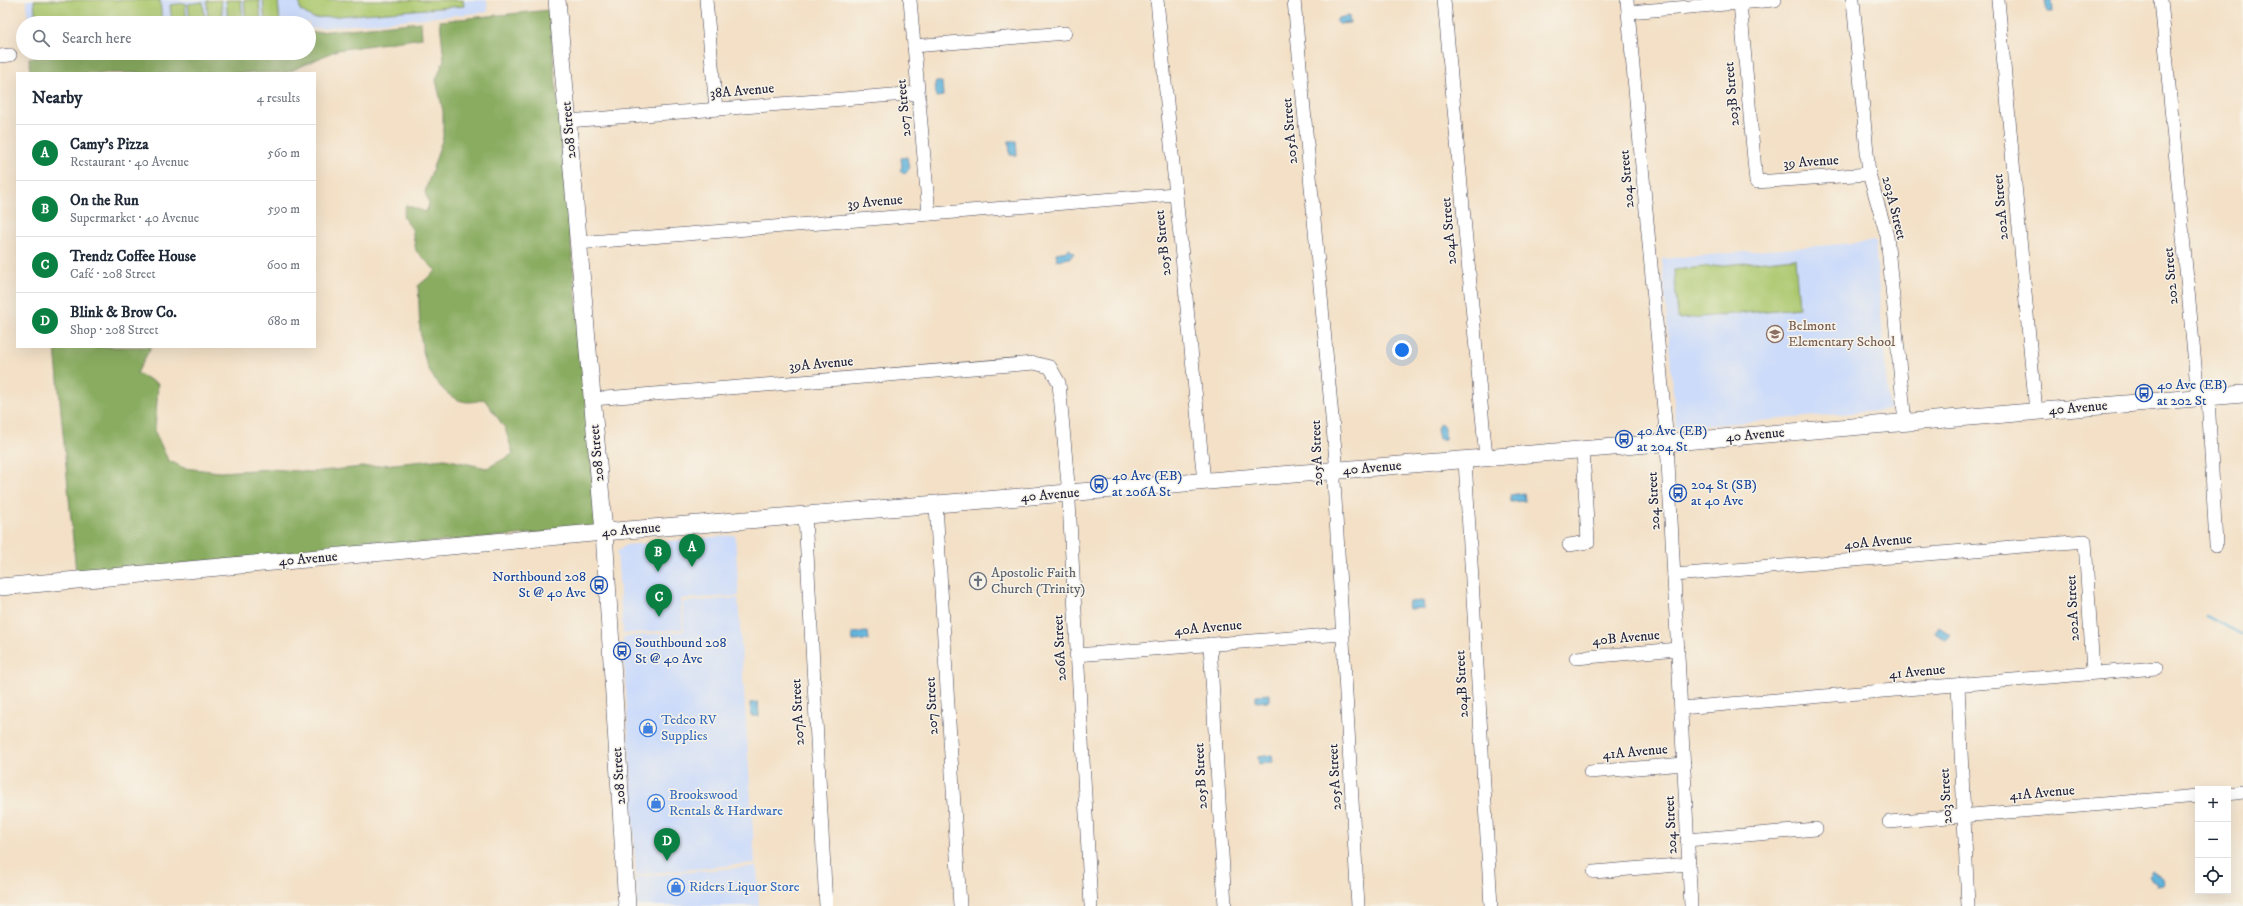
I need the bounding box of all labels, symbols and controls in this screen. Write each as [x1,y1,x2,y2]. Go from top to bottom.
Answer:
search box [16,16,316,60]
icon: search [30,27,52,49]
text: Search here [62,29,131,48]
street label: 203B Street [1720,61,1744,127]
street label: 207 Street [892,78,915,138]
street label: 38A Avenue [709,79,775,103]
text: Nearby [32,87,82,109]
text: 4 results [257,90,300,106]
street label: 205A Street [1278,97,1302,165]
street label: 208 Street [557,100,580,159]
text: Camy's Pizza [70,135,149,154]
text: A [41,145,49,161]
text: 560 m [267,145,300,161]
street label: 204 Street [1615,149,1639,209]
street label: 39 Avenue [1783,151,1840,173]
text: Restaurant · 40 Avenue [70,154,189,170]
street label: 202A Street [1989,173,2013,241]
street label: 203A Street [1877,174,1911,242]
text: On the Run [70,191,139,210]
street label: 39 Avenue [847,191,904,213]
street label: 204A Street [1437,196,1461,265]
text: B [41,201,49,217]
text: 590 m [268,201,300,217]
street label: 205B Street [1151,209,1175,277]
text: Supermarket · 40 Avenue [70,210,199,226]
street label: 202 Street [2159,246,2182,305]
text: Trendz Coffee House [70,247,196,266]
text: C [41,257,49,273]
text: 600 m [267,257,300,273]
text: Café · 208 Street [70,266,156,282]
text: Blink & Brow Co. [70,303,177,322]
text: D [40,313,50,329]
text: 680 m [267,313,300,329]
place label: Belmont Elementary School [1788,317,1896,351]
text: Shop · 208 Street [70,322,159,338]
school or university icon: Belmont Elementary School [1765,324,1785,344]
your location [1392,340,1412,360]
street label: 39A Avenue [788,352,854,376]
place label: 40 Ave (EB) at 202 St [2157,376,2228,410]
bus stop icon: 40 Ave (EB) at 202 St [2134,383,2154,403]
street label: 40 Avenue [2048,396,2108,420]
street label: 205A Street [1307,419,1327,486]
place label: 40 Ave (EB) at 204 St [1637,422,1708,456]
street label: 208 Street [585,423,608,482]
street label: 40 Avenue [1725,423,1785,447]
bus stop icon: 40 Ave (EB) at 204 St [1614,429,1634,449]
street label: 40 Avenue [1342,456,1402,480]
place label: 40 Ave (EB) at 206A St [1112,467,1183,501]
street label: 204 Street [1643,471,1665,531]
bus stop icon: 40 Ave (EB) at 206A St [1089,474,1109,494]
place label: 204 St (SB) at 40 Ave [1691,476,1757,510]
street label: 40 Avenue [1020,483,1080,507]
bus stop icon: 204 St (SB) at 40 Ave [1668,483,1688,503]
street label: 40 Avenue [601,518,661,542]
street label: 40A Avenue [1843,530,1913,554]
pin: A [679,534,705,567]
pin: B [645,539,671,572]
street label: 40 Avenue [278,547,338,571]
place label: Apostolic Faith Church (Trinity) [991,564,1086,598]
place label: Northbound 208 St @ 40 Ave [492,568,586,602]
church icon: Apostolic Faith Church (Trinity) [968,571,988,591]
street label: 202A Street [2062,574,2084,642]
bus stop icon: Northbound 208 St @ 40 Ave [589,575,609,595]
pin: C [646,584,672,617]
street label: 206A Street [1049,614,1071,682]
street label: 40A Avenue [1173,616,1243,640]
street label: 40B Avenue [1591,626,1661,650]
place label: Southbound 208 St @ 40 Ave [635,634,727,668]
bus stop icon: Southbound 208 St @ 40 Ave [612,641,632,661]
street label: 204B Street [1451,649,1473,718]
street label: 41 Avenue [1888,661,1946,683]
street label: 207 Street [921,676,943,735]
street label: 207A Street [787,678,809,746]
place label: Tedco RV Supplies [661,711,718,745]
shop icon: Tedco RV Supplies [638,718,658,738]
street label: 41A Avenue [1602,740,1669,764]
street label: 205B Street [1190,742,1212,810]
street label: 205A Street [1324,743,1346,811]
street label: 208 Street [608,746,630,805]
street label: 203 Street [1936,767,1956,824]
street label: 41A Avenue [2009,781,2076,805]
place label: Brookswood Rentals & Hardware [669,786,783,820]
map controls [2195,786,2231,894]
button: + [2195,786,2231,822]
shop icon: Brookswood Rentals & Hardware [646,793,666,813]
street label: 204 Street [1660,795,1682,855]
button: − [2195,822,2231,858]
pin: D [654,828,680,861]
button: locate [2195,858,2231,894]
shop icon: Riders Liquor Store [666,877,686,897]
place label: Riders Liquor Store [689,878,800,896]

